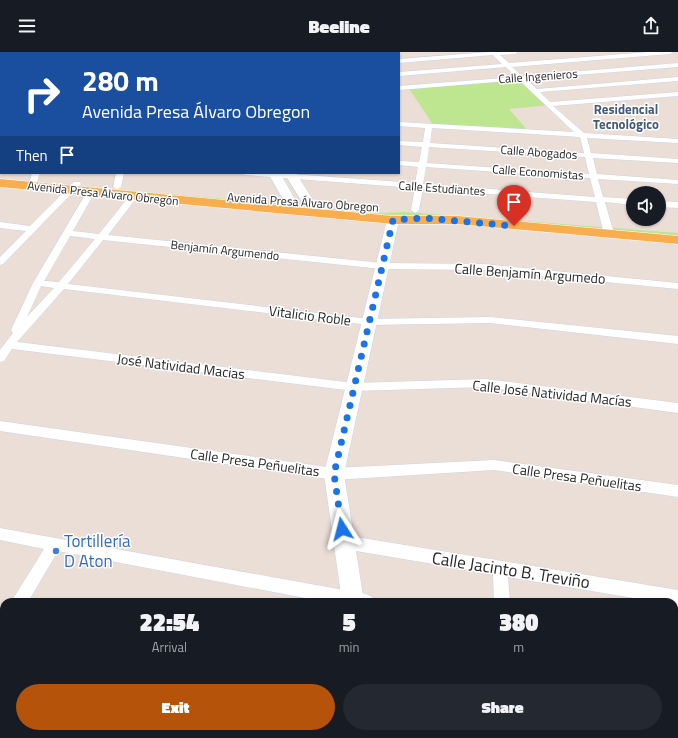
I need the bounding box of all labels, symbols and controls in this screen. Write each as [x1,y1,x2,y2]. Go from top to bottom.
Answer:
text: Beeline [308,13,370,40]
icon: menu [16,15,38,37]
icon: share [640,15,662,37]
text: 280 m [82,59,159,102]
street label: Calle Ingenieros [498,64,579,88]
icon: right [16,68,68,120]
text: Avenida Presa Álvaro Obregon [82,98,310,125]
district label: Residencial Tecnológico [593,99,659,134]
street label: Calle Abogados [500,140,579,164]
text: Then [16,144,48,167]
icon: arrive [56,144,78,166]
street label: Calle Economistas [492,159,585,185]
street label: Calle Estudiantes [398,175,486,201]
street label: Avenida Presa Álvaro Obregón [26,176,180,210]
pin [497,185,531,226]
map controls [626,186,666,226]
button: sound [626,186,666,226]
street label: Avenida Presa Álvaro Obregon [226,187,380,217]
icon: arrive [503,191,525,213]
street label: Benjamín Argumendo [170,235,280,265]
street label: Calle Benjamín Argumedo [454,257,606,289]
street label: Vitalicio Roble [268,300,352,330]
street label: José Natividad Macias [116,348,246,384]
street label: Calle José Natividad Macías [471,374,633,412]
street label: Calle Presa Peñuelitas [189,443,321,481]
street label: Calle Presa Peñuelitas [511,458,643,496]
position arrow [321,508,363,550]
place label: Tortillería D Aton [64,528,131,574]
street label: Calle Jacinto B. Treviño [430,545,592,595]
marker: Tortillería D Aton [51,546,61,556]
text: 22:54 [139,604,199,640]
text: 5 [342,604,356,640]
text: 380 [499,604,538,640]
text: Arrival [152,637,187,657]
text: min [339,637,359,657]
text: m [513,637,524,657]
button: Exit [16,684,335,730]
button: Share [343,684,662,730]

